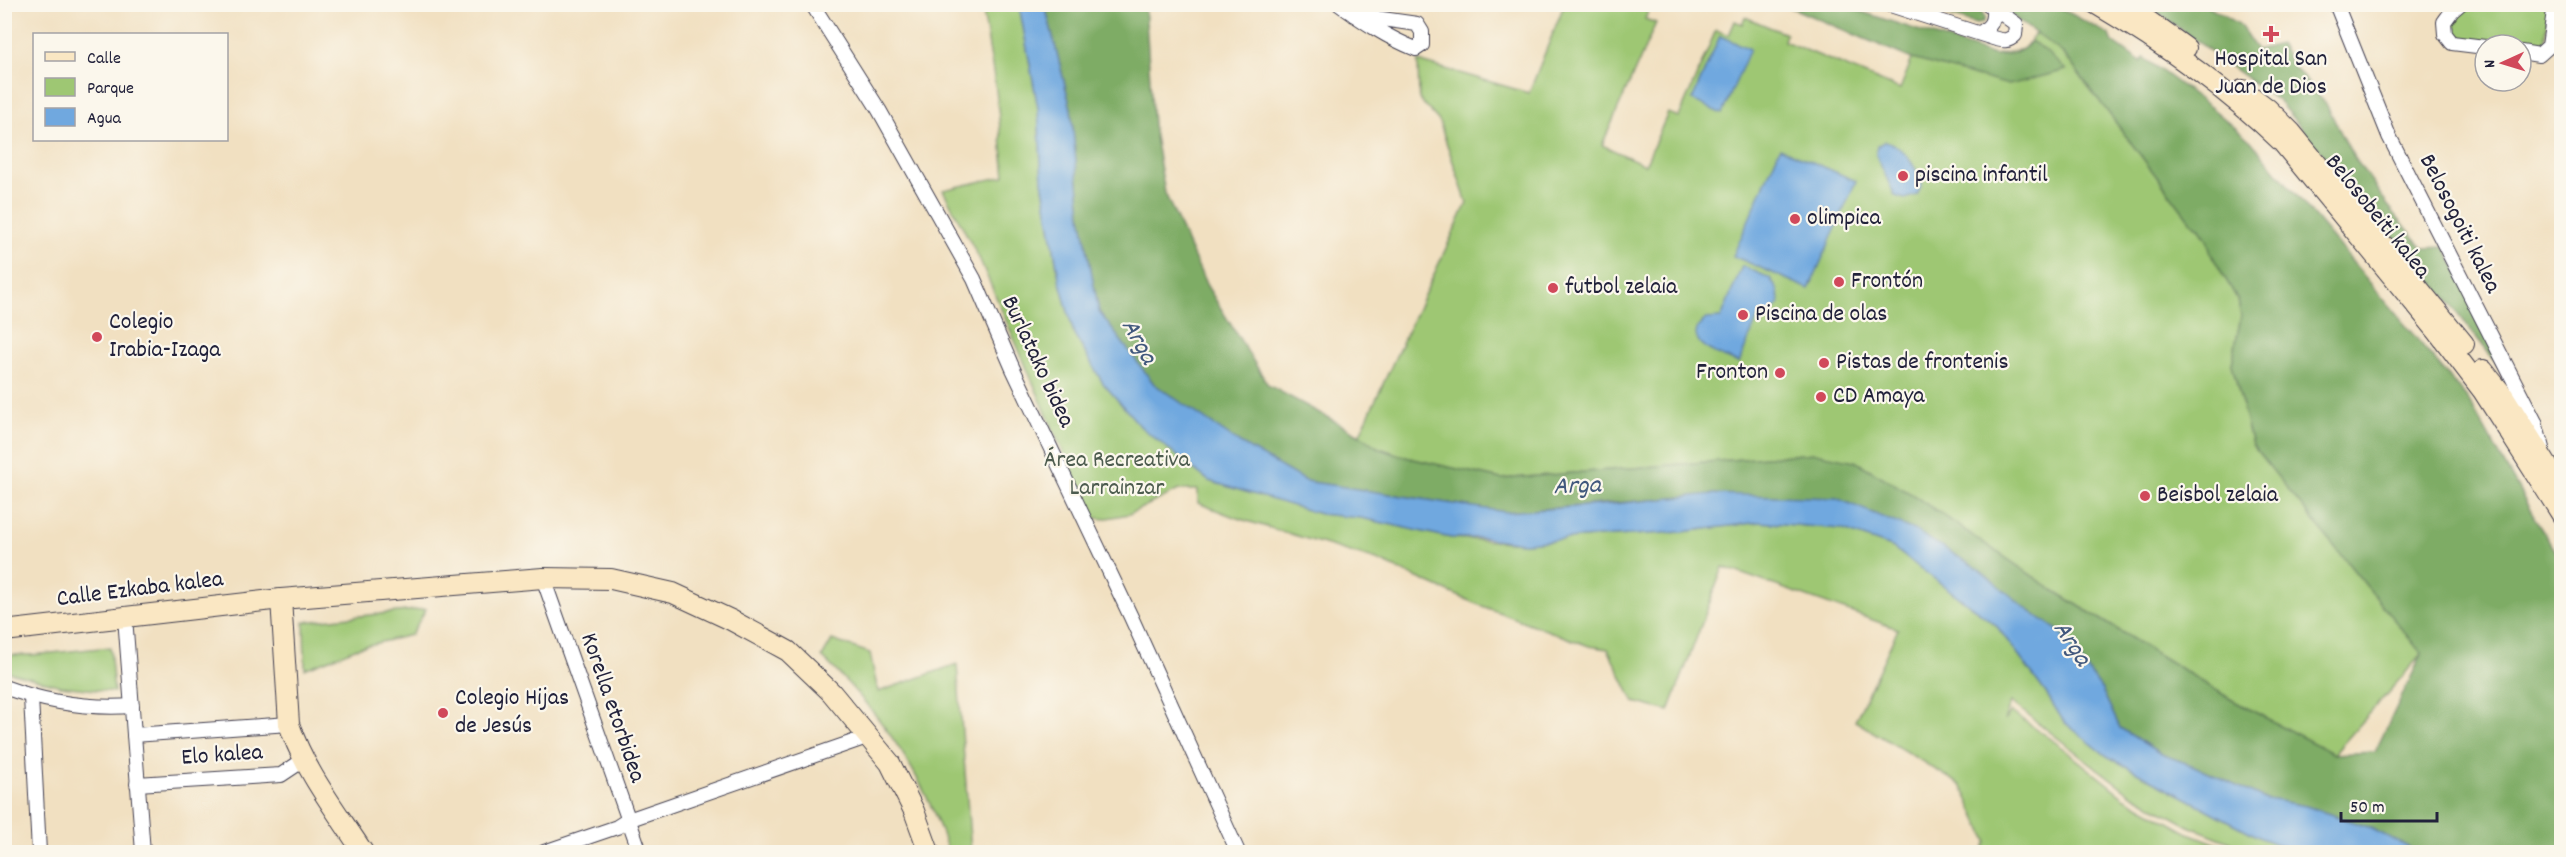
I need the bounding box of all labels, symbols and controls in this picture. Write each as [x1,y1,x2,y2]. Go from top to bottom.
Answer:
marker: Hospital San Juan de Dios [2262,25,2280,43]
legend [33,33,228,141]
north arrow [2473,33,2533,93]
place label: Hospital San Juan de Dios [2215,43,2327,105]
text: Calle [87,47,121,72]
text: N [2479,59,2502,69]
text: Parque [87,77,134,102]
text: Agua [87,107,121,132]
street label: Belosobeiti kalea [2316,147,2438,287]
street label: Belosogoiti kalea [2409,149,2509,300]
place label: piscina infantil [1915,159,2048,193]
marker: piscina infantil [1896,169,1910,183]
place label: olimpica [1807,202,1881,236]
marker: olimpica [1788,212,1802,226]
place label: Frontón [1851,265,1923,299]
place label: futbol zelaia [1565,271,1678,305]
marker: Frontón [1832,275,1846,289]
marker: futbol zelaia [1546,281,1560,295]
street label: Burlatako bidea [992,291,1083,434]
place label: Piscina de olas [1755,298,1887,332]
place label: Colegio Irabia-Izaga [109,306,221,368]
marker: Piscina de olas [1736,308,1750,322]
water label: Arga [1110,312,1167,373]
marker: Colegio Irabia-Izaga [90,330,104,344]
place label: Pistas de frontenis [1836,346,2009,380]
place label: Fronton [1696,356,1768,390]
marker: Pistas de frontenis [1817,356,1831,370]
marker: Fronton [1773,366,1787,380]
place label: CD Amaya [1833,380,1925,414]
marker: CD Amaya [1814,390,1828,404]
park label: Área Recreativa Larrainzar [1044,444,1191,506]
water label: Arga [1553,468,1603,506]
place label: Beisbol zelaia [2157,479,2279,513]
marker: Beisbol zelaia [2138,489,2152,503]
street label: Calle Ezkaba kalea [55,563,226,617]
water label: Arga [2043,614,2100,675]
street label: Korella etorbidea [570,629,654,788]
place label: Colegio Hijas de Jesús [455,682,569,744]
marker: Colegio Hijas de Jesús [436,706,450,720]
street label: Elo kalea [180,736,265,776]
scale bar [2341,785,2437,823]
text: 50 m [2350,796,2385,821]

